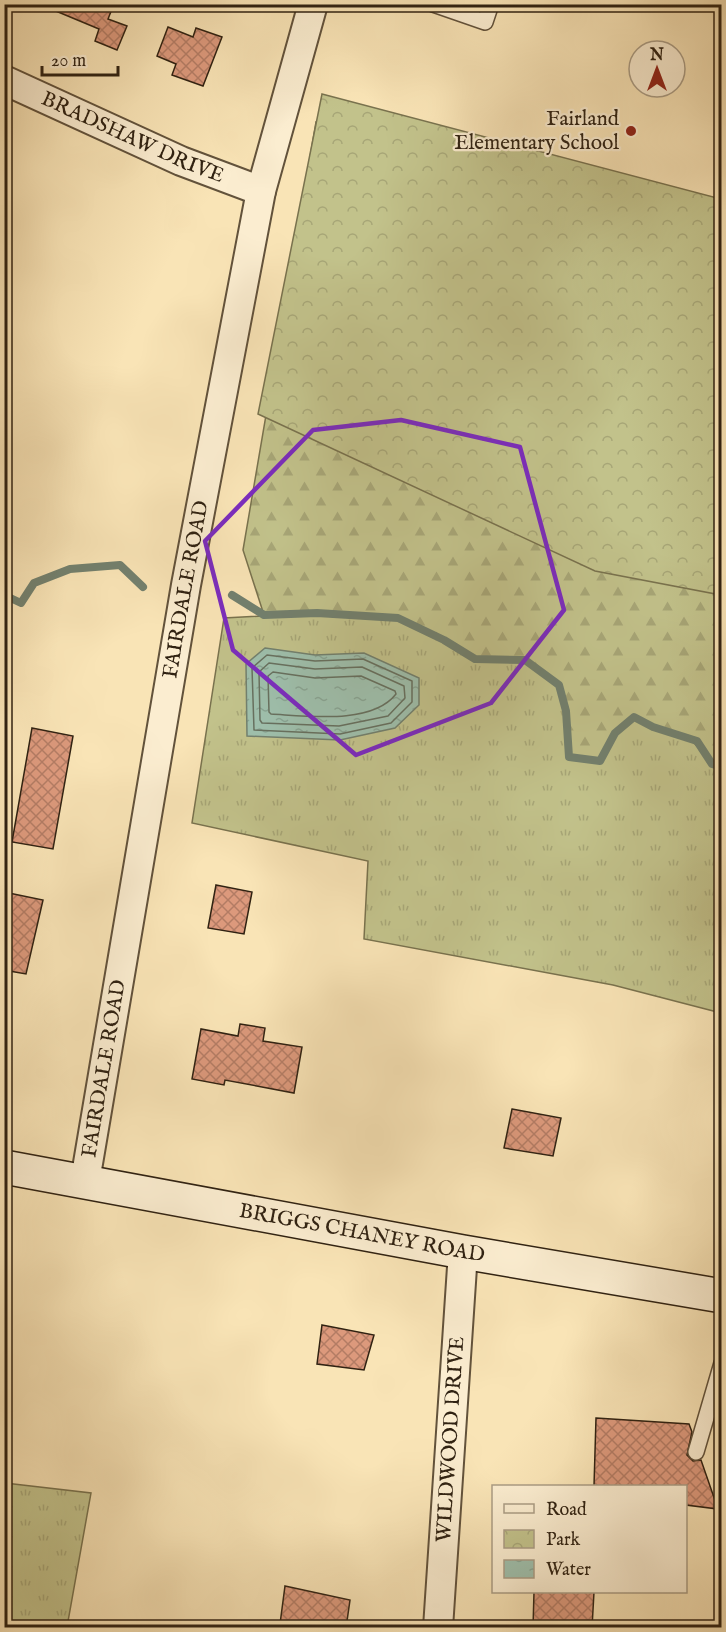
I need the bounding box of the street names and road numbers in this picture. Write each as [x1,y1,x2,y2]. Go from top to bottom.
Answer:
street label: BRADSHAW DRIVE [37,85,228,189]
street label: FAIRDALE ROAD [157,498,215,681]
street label: FAIRDALE ROAD [76,978,132,1160]
street label: BRIGGS CHANEY ROAD [237,1197,487,1269]
street label: WILDWOOD DRIVE [430,1336,471,1543]

